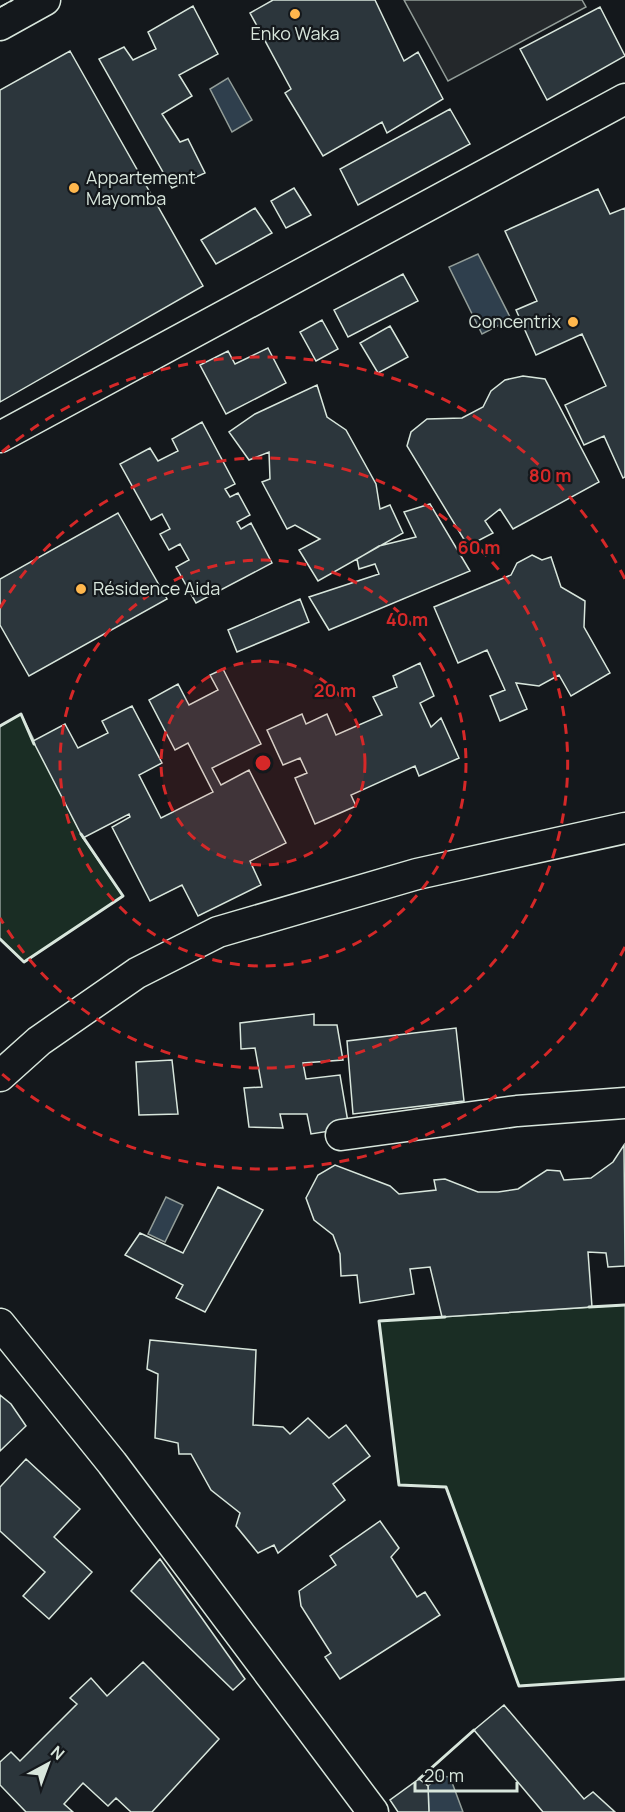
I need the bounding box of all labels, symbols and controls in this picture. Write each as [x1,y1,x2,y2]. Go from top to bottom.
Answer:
marker: Enko Waka [288,7,302,21]
place label: Enko Waka [251,21,339,45]
place label: Appartement Mayomba [86,165,196,210]
marker: Appartement Mayomba [67,181,81,195]
place label: Concentrix [469,309,562,333]
marker: Concentrix [566,315,580,329]
text: 80 m [529,463,571,487]
text: 60 m [458,535,500,559]
place label: Résidence Aida [93,576,220,600]
marker: Résidence Aida [74,582,88,596]
text: 40 m [386,607,428,631]
text: 20 m [314,678,356,702]
centre of rings [253,753,273,773]
north arrow [18,1734,78,1794]
text: N [46,1741,69,1765]
scale bar [415,1755,517,1793]
text: 20 m [424,1763,464,1787]

